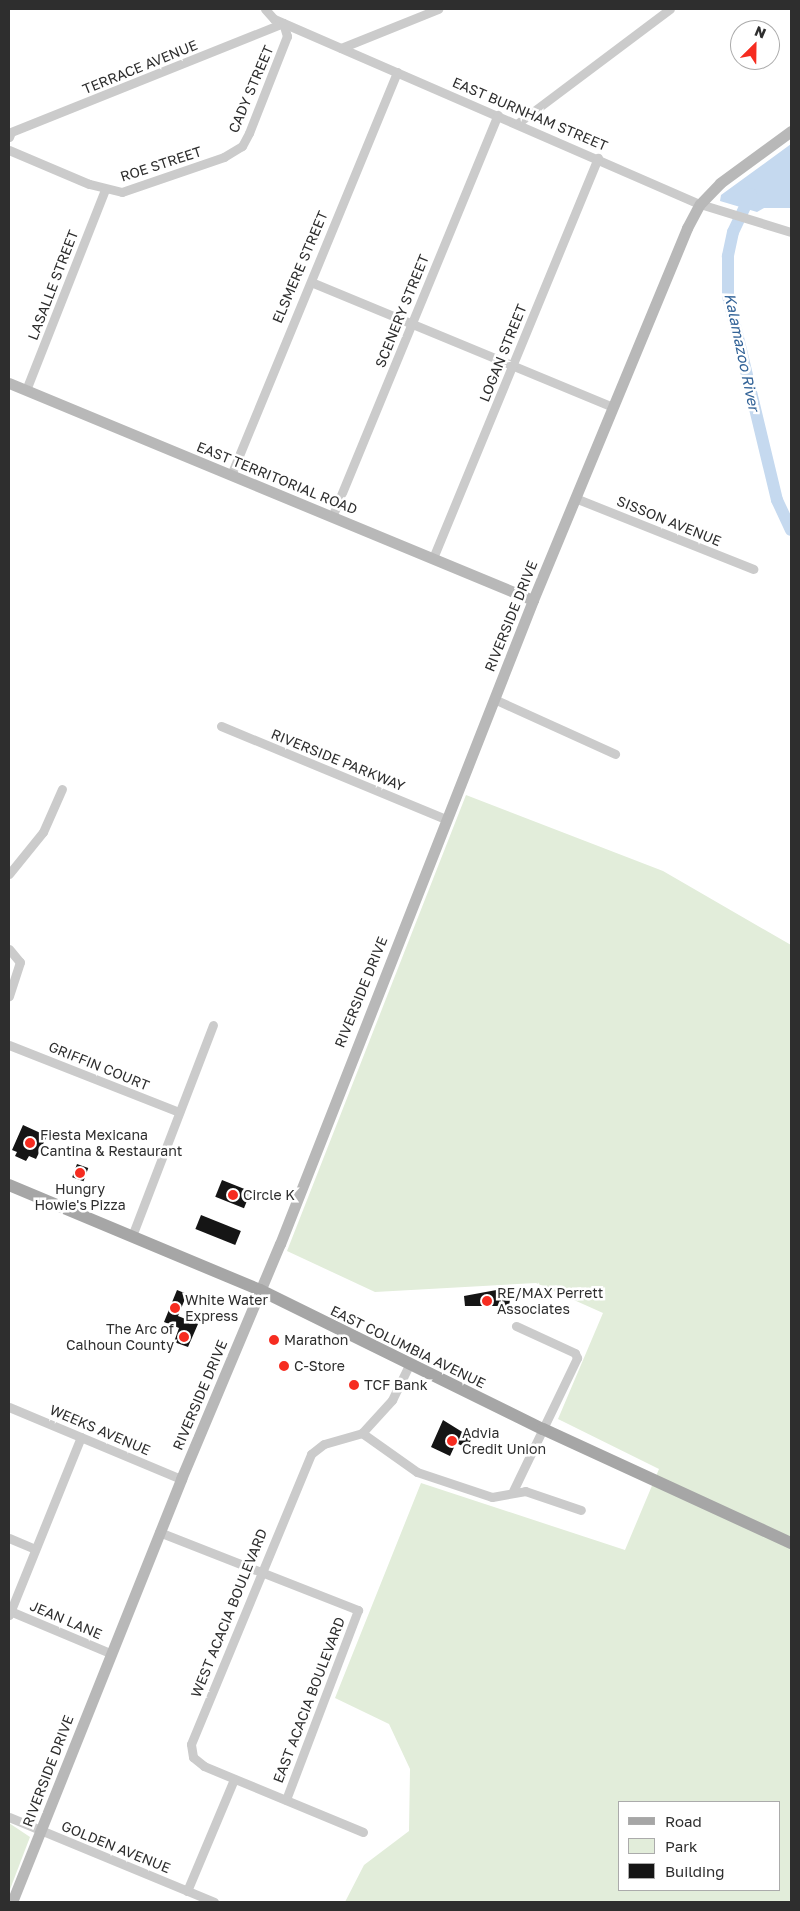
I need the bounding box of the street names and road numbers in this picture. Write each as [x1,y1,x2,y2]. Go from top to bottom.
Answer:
street label: TERRACE AVENUE [80,36,200,98]
street label: CADY STREET [225,43,277,135]
street label: EAST BURNHAM STREET [450,74,610,154]
street label: ROE STREET [118,143,204,185]
street label: ELSMERE STREET [269,208,331,326]
street label: LASALLE STREET [24,227,82,343]
street label: SCENERY STREET [372,252,432,370]
street label: LOGAN STREET [476,302,530,404]
street label: EAST TERRITORIAL ROAD [194,438,360,518]
street label: SISSON AVENUE [614,492,724,550]
street label: RIVERSIDE DRIVE [481,558,541,674]
street label: RIVERSIDE PARKWAY [269,725,407,795]
street label: RIVERSIDE DRIVE [331,934,391,1050]
street label: GRIFFIN COURT [46,1038,152,1094]
street label: EAST COLUMBIA AVENUE [328,1302,488,1392]
street label: RIVERSIDE DRIVE [169,1337,231,1453]
street label: WEEKS AVENUE [47,1401,153,1459]
street label: WEST ACACIA BOULEVARD [187,1526,271,1700]
street label: JEAN LANE [27,1597,105,1643]
street label: EAST ACACIA BOULEVARD [270,1615,348,1785]
street label: RIVERSIDE DRIVE [19,1713,77,1829]
street label: GOLDEN AVENUE [59,1817,173,1877]

